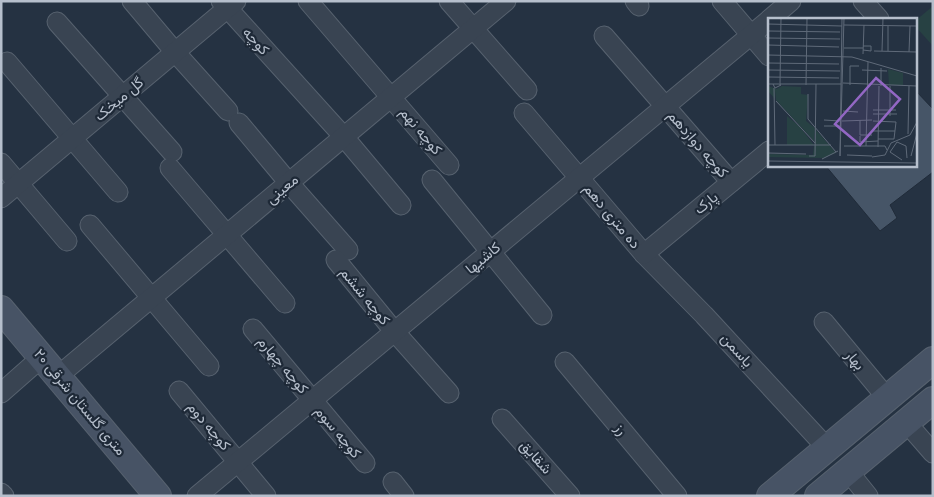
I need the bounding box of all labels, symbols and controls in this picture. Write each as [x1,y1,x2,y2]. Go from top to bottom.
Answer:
inset map [768,18,916,166]
street label: کوچه [238,23,274,60]
street label: گل میخک [90,72,148,125]
street label: کوچه نهم [395,103,447,159]
street label: کوچه دوازدهم [663,106,733,182]
street label: معینی [261,170,303,208]
street label: ده متری دهم [579,179,645,253]
street label: پارک [690,187,722,219]
street label: کاشیها [461,237,504,278]
street label: کوچه ششم [335,263,395,330]
street label: یاسمن [716,329,758,371]
street label: کوچه چهارم [253,332,313,398]
street label: ۲۰ متری گلستان شرقی [29,344,131,460]
street label: بهار [841,345,869,374]
street label: کوچه دوم [183,397,236,455]
street label: کوچه سوم [310,402,366,463]
street label: رز [610,418,632,439]
street label: شقایق [515,436,557,478]

